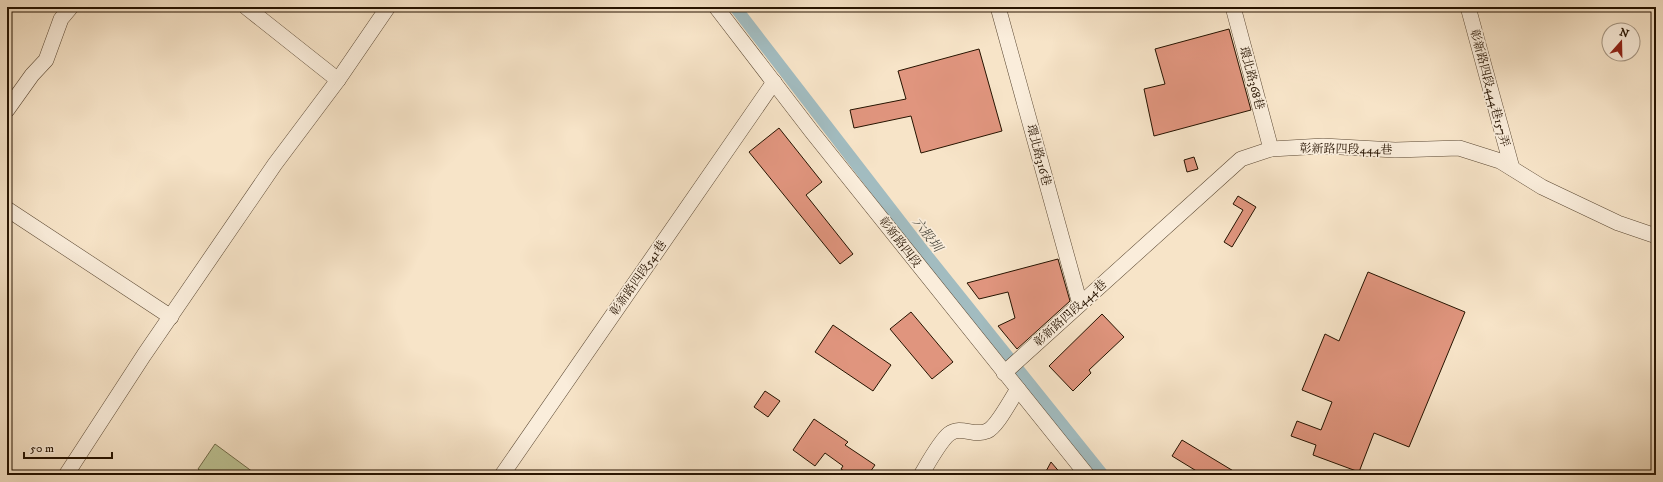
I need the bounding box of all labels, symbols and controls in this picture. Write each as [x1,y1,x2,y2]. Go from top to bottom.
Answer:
north arrow [1601,22,1641,62]
text: N [1617,25,1631,42]
street label: 彰新路四段444巷157弄 [1467,28,1512,149]
street label: 環北路368巷 [1236,45,1267,111]
street label: 環北路316巷 [1023,123,1054,188]
street label: 彰新路四段444巷 [1300,141,1392,158]
street label: 彰新路四段 [875,214,924,271]
water label: 六股圳 [909,214,947,256]
street label: 彰新路四段541巷 [607,238,670,319]
street label: 彰新路四段444巷 [1031,277,1110,350]
scale bar [24,434,112,460]
text: 50 m [30,441,54,456]

